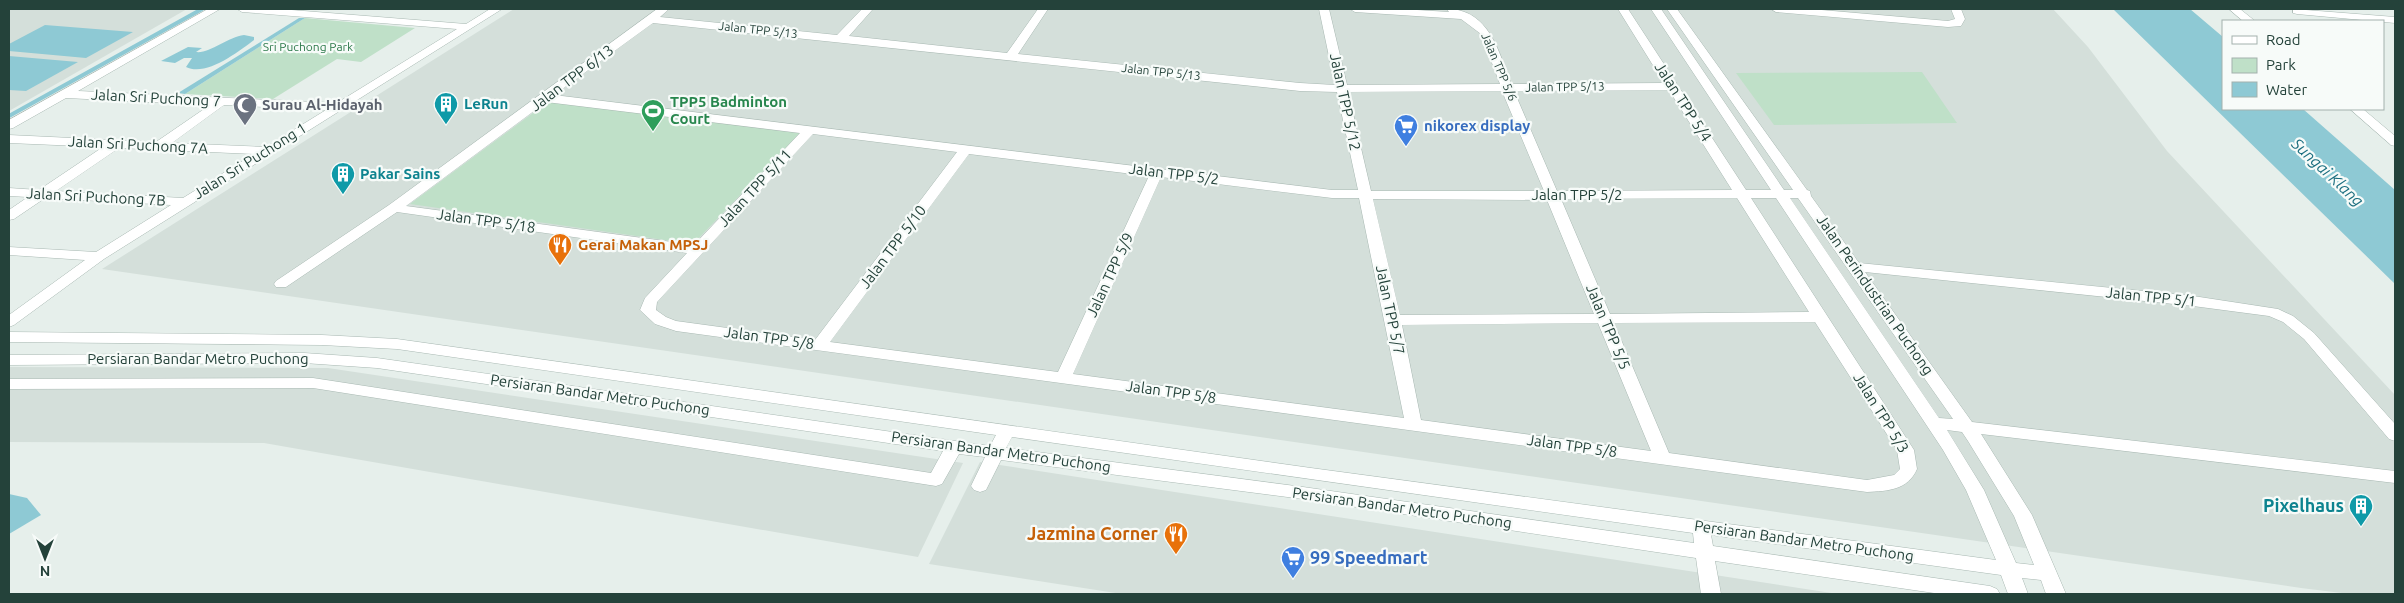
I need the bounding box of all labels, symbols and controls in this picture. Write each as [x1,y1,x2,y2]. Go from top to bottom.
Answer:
street label: Jalan TPP 5/13 [718,19,798,40]
legend [2222,20,2384,110]
street label: Jalan TPP 5/6 [1479,31,1520,103]
text: Road [2266,31,2301,48]
park label: Sri Puchong Park [263,40,353,53]
street label: Jalan TPP 6/13 [527,41,617,114]
street label: Jalan TPP 5/12 [1327,52,1364,152]
text: Park [2266,56,2296,73]
street label: Jalan TPP 5/4 [1652,59,1715,144]
street label: Jalan TPP 5/13 [1121,61,1201,82]
street label: Jalan TPP 5/13 [1525,79,1605,94]
text: Water [2266,81,2307,98]
street label: Jalan Sri Puchong 7 [91,86,222,109]
building icon: LeRun [433,91,459,125]
mosque icon: Surau Al-Hidayah [232,92,258,126]
place label: TPP5 Badminton Court [670,93,787,127]
place label: LeRun [464,95,508,112]
place label: Surau Al-Hidayah [262,96,383,113]
sports icon: TPP5 Badminton Court [640,98,666,132]
supermarket icon: nikorex display [1393,113,1419,147]
place label: nikorex display [1424,117,1530,134]
street label: Jalan Sri Puchong 1 [190,119,310,202]
street label: Jalan Sri Puchong 7A [68,132,209,157]
water label: Sungai Klang [2288,134,2368,210]
street label: Jalan TPP 5/11 [715,146,795,230]
street label: Jalan TPP 5/2 [1128,160,1220,187]
building icon: Pakar Sains [330,161,356,195]
place label: Pakar Sains [360,165,440,182]
street label: Jalan Sri Puchong 7B [26,184,166,209]
street label: Jalan TPP 5/2 [1532,186,1622,203]
street label: Jalan TPP 5/10 [856,202,929,292]
street label: Jalan TPP 5/18 [436,205,536,236]
street label: Jalan Perindustrian Puchong [1814,211,1937,378]
street label: Jalan TPP 5/9 [1083,230,1136,320]
restaurant icon: Gerai Makan MPSJ [547,232,573,266]
place label: Gerai Makan MPSJ [578,236,708,253]
street label: Jalan TPP 5/7 [1373,264,1408,356]
street label: Jalan TPP 5/5 [1583,282,1634,372]
street label: Jalan TPP 5/1 [2105,283,2197,310]
street label: Jalan TPP 5/8 [723,323,815,352]
street label: Persiaran Bandar Metro Puchong [87,350,309,367]
street label: Jalan TPP 5/3 [1850,370,1913,456]
street label: Persiaran Bandar Metro Puchong [489,371,711,418]
street label: Jalan TPP 5/8 [1125,377,1217,406]
street label: Persiaran Bandar Metro Puchong [890,428,1112,475]
street label: Jalan TPP 5/8 [1526,431,1618,460]
street label: Persiaran Bandar Metro Puchong [1291,484,1513,531]
building icon: Pixelhaus [2348,493,2374,527]
place label: Pixelhaus [2263,495,2344,515]
street label: Persiaran Bandar Metro Puchong [1693,517,1915,564]
restaurant icon: Jazmina Corner [1163,521,1189,555]
place label: Jazmina Corner [1027,523,1159,543]
north arrow [20,533,70,583]
supermarket icon: 99 Speedmart [1280,545,1306,579]
place label: 99 Speedmart [1310,547,1428,567]
text: N [40,563,50,579]

